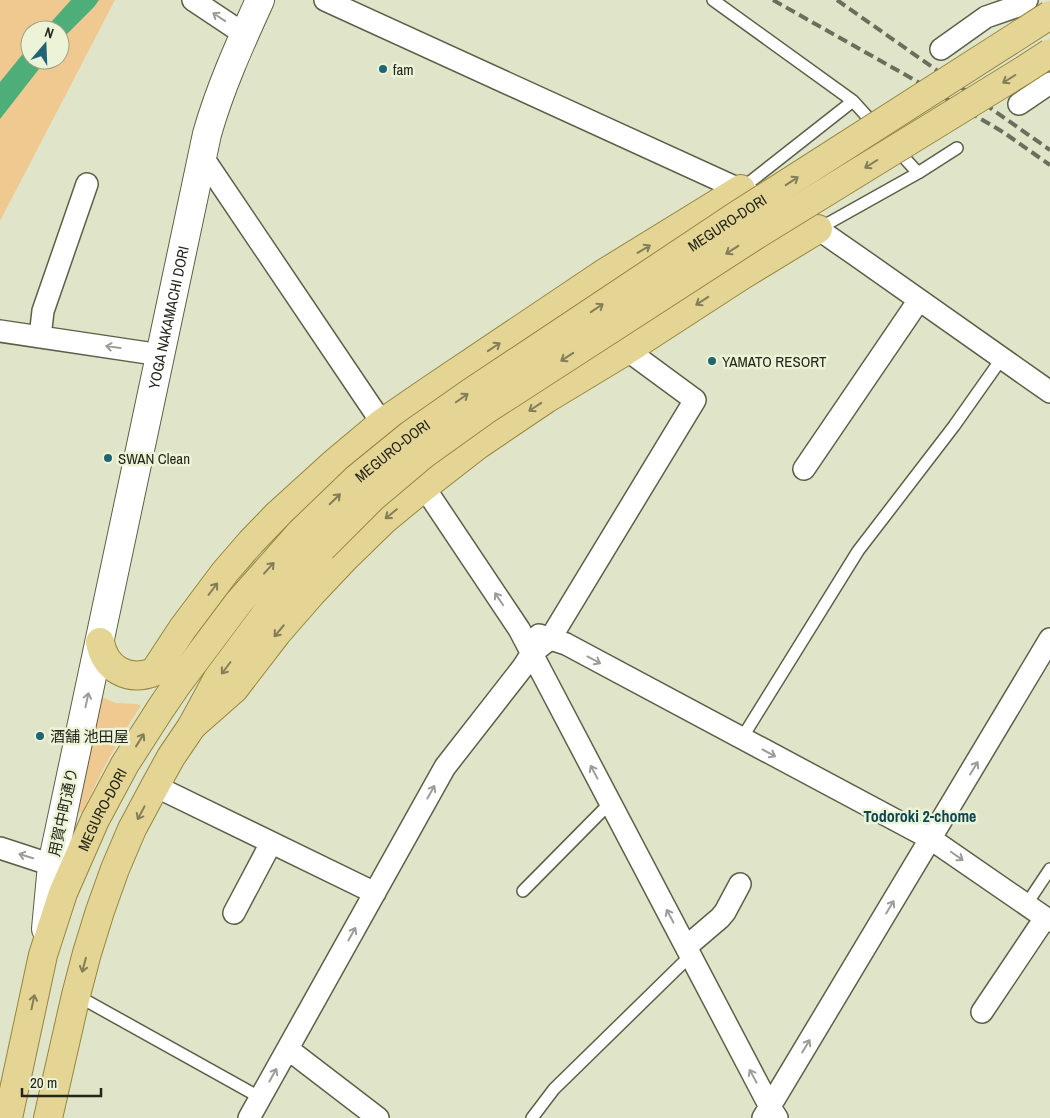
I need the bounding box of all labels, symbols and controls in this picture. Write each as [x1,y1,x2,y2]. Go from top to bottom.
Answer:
one-way arrow [212,12,226,22]
north arrow [20,20,70,70]
text: N [42,23,56,43]
place label: fam [393,59,414,80]
marker: fam [377,63,389,75]
one-way arrow [1002,74,1016,85]
one-way arrow [864,160,878,170]
one-way arrow [784,175,798,185]
street label: MEGURO-DORI [683,189,770,256]
street label: YOGA NAKAMACHI DORI [143,244,193,391]
one-way arrow [637,244,651,254]
one-way arrow [726,245,740,255]
one-way arrow [696,297,710,307]
one-way arrow [590,303,604,313]
one-way arrow [105,342,121,352]
one-way arrow [486,342,500,352]
place label: YAMATO RESORT [722,351,827,372]
one-way arrow [560,353,574,363]
marker: YAMATO RESORT [706,355,718,367]
one-way arrow [455,393,468,404]
one-way arrow [529,402,543,412]
street label: MEGURO-DORI [350,414,434,486]
place label: SWAN Clean [118,448,190,469]
marker: SWAN Clean [102,452,114,464]
one-way arrow [329,493,341,506]
one-way arrow [385,509,398,520]
one-way arrow [264,562,275,575]
one-way arrow [207,583,218,596]
one-way arrow [494,593,504,607]
one-way arrow [273,625,284,638]
one-way arrow [587,655,602,665]
one-way arrow [221,661,231,675]
one-way arrow [83,693,92,709]
place label: 酒舗 池田屋 [50,726,128,747]
marker: 酒舗 池田屋 [34,730,46,742]
one-way arrow [135,733,145,747]
one-way arrow [761,748,776,758]
one-way arrow [969,761,979,775]
street label: MEGURO-DORI [72,764,131,854]
one-way arrow [589,765,598,780]
street label: 用賀中町通り [43,766,83,858]
one-way arrow [427,785,437,799]
district label: Todoroki 2-chome [864,805,976,827]
one-way arrow [136,806,146,821]
one-way arrow [19,851,35,861]
one-way arrow [950,851,964,861]
one-way arrow [885,900,895,914]
one-way arrow [665,909,674,924]
one-way arrow [348,927,358,941]
one-way arrow [78,957,88,973]
one-way arrow [29,994,39,1010]
one-way arrow [802,1040,812,1054]
scale bar [22,1066,101,1098]
one-way arrow [268,1068,278,1083]
one-way arrow [748,1068,758,1083]
text: 20 m [30,1072,57,1093]

